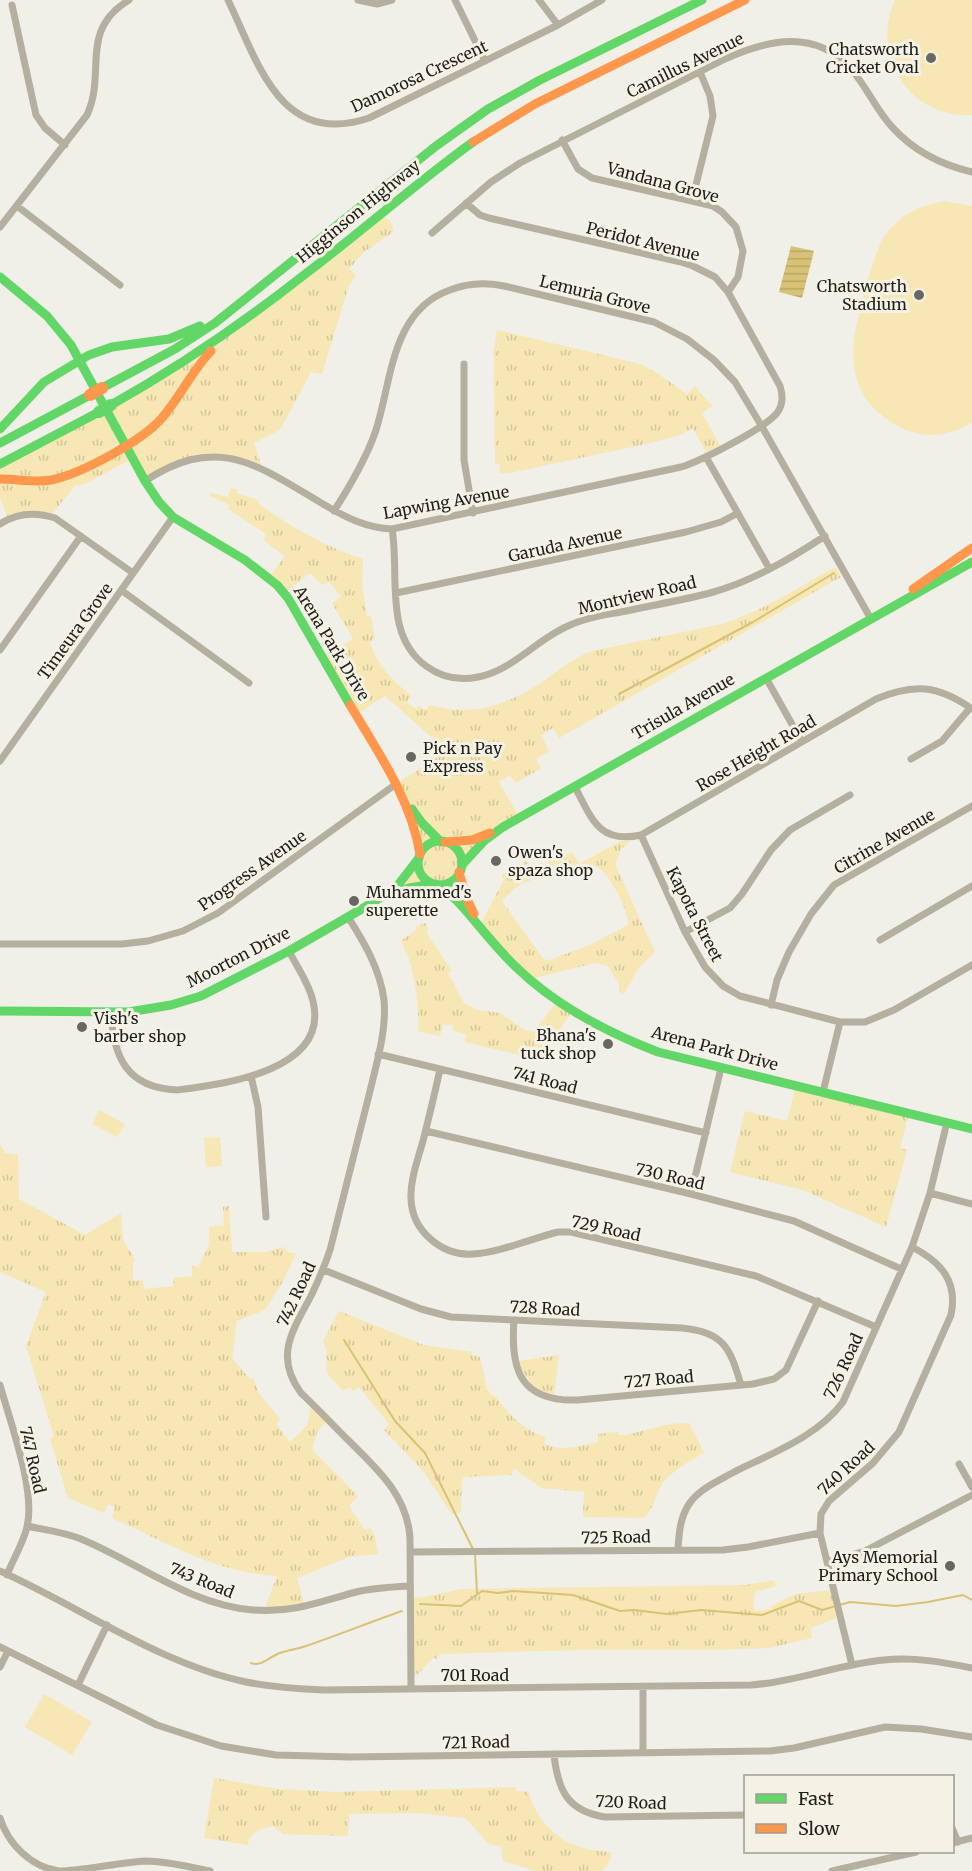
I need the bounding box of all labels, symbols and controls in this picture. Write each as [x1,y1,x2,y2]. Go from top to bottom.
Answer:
street label: Camillus Avenue [623,28,747,102]
street label: Damorosa Crescent [347,35,491,116]
place label: Chatsworth Cricket Oval [826,39,919,77]
marker: Chatsworth Cricket Oval [924,51,938,65]
street label: Higginson Highway [292,155,424,267]
street label: Vandana Grove [604,157,721,207]
street label: Peridot Avenue [584,217,702,265]
street label: Lemuria Grove [538,271,652,317]
place label: Chatsworth Stadium [817,276,907,314]
marker: Chatsworth Stadium [912,288,926,302]
street label: Lapwing Avenue [381,481,511,523]
street label: Garuda Avenue [506,522,624,566]
street label: Montview Road [576,572,698,618]
street label: Timeura Grove [33,579,117,683]
street label: Arena Park Drive [289,581,374,704]
street label: Trisula Avenue [628,669,738,743]
street label: Rose Height Road [693,710,820,795]
place label: Pick n Pay Express [423,738,503,776]
marker: Pick n Pay Express [404,750,418,764]
street label: Citrine Avenue [830,804,938,878]
street label: Progress Avenue [194,825,310,915]
place label: Owen's spaza shop [508,842,593,880]
marker: Owen's spaza shop [489,854,503,868]
street label: Kapota Street [662,863,728,966]
place label: Muhammed's superette [366,882,472,920]
marker: Muhammed's superette [347,894,361,908]
street label: Moorton Drive [183,922,293,992]
place label: Vish's barber shop [93,1008,186,1046]
marker: Vish's barber shop [75,1020,89,1034]
street label: Arena Park Drive [648,1021,781,1075]
place label: Bhana's tuck shop [521,1025,596,1063]
marker: Bhana's tuck shop [601,1037,615,1051]
street label: 741 Road [510,1062,580,1098]
street label: 730 Road [633,1158,707,1194]
street label: 729 Road [570,1211,643,1245]
street label: 742 Road [272,1258,320,1329]
street label: 728 Road [509,1296,581,1320]
street label: 726 Road [819,1330,867,1402]
street label: 727 Road [623,1366,695,1392]
street label: 747 Road [16,1425,50,1496]
street label: 740 Road [813,1436,879,1499]
street label: 725 Road [581,1526,651,1548]
place label: Ays Memorial Primary School [818,1547,938,1585]
street label: 743 Road [167,1558,238,1602]
marker: Ays Memorial Primary School [943,1559,957,1573]
street label: 701 Road [441,1665,509,1685]
street label: 721 Road [442,1731,510,1753]
legend [744,1775,954,1853]
text: Fast [798,1787,834,1810]
street label: 720 Road [595,1791,667,1813]
text: Slow [798,1817,841,1840]

